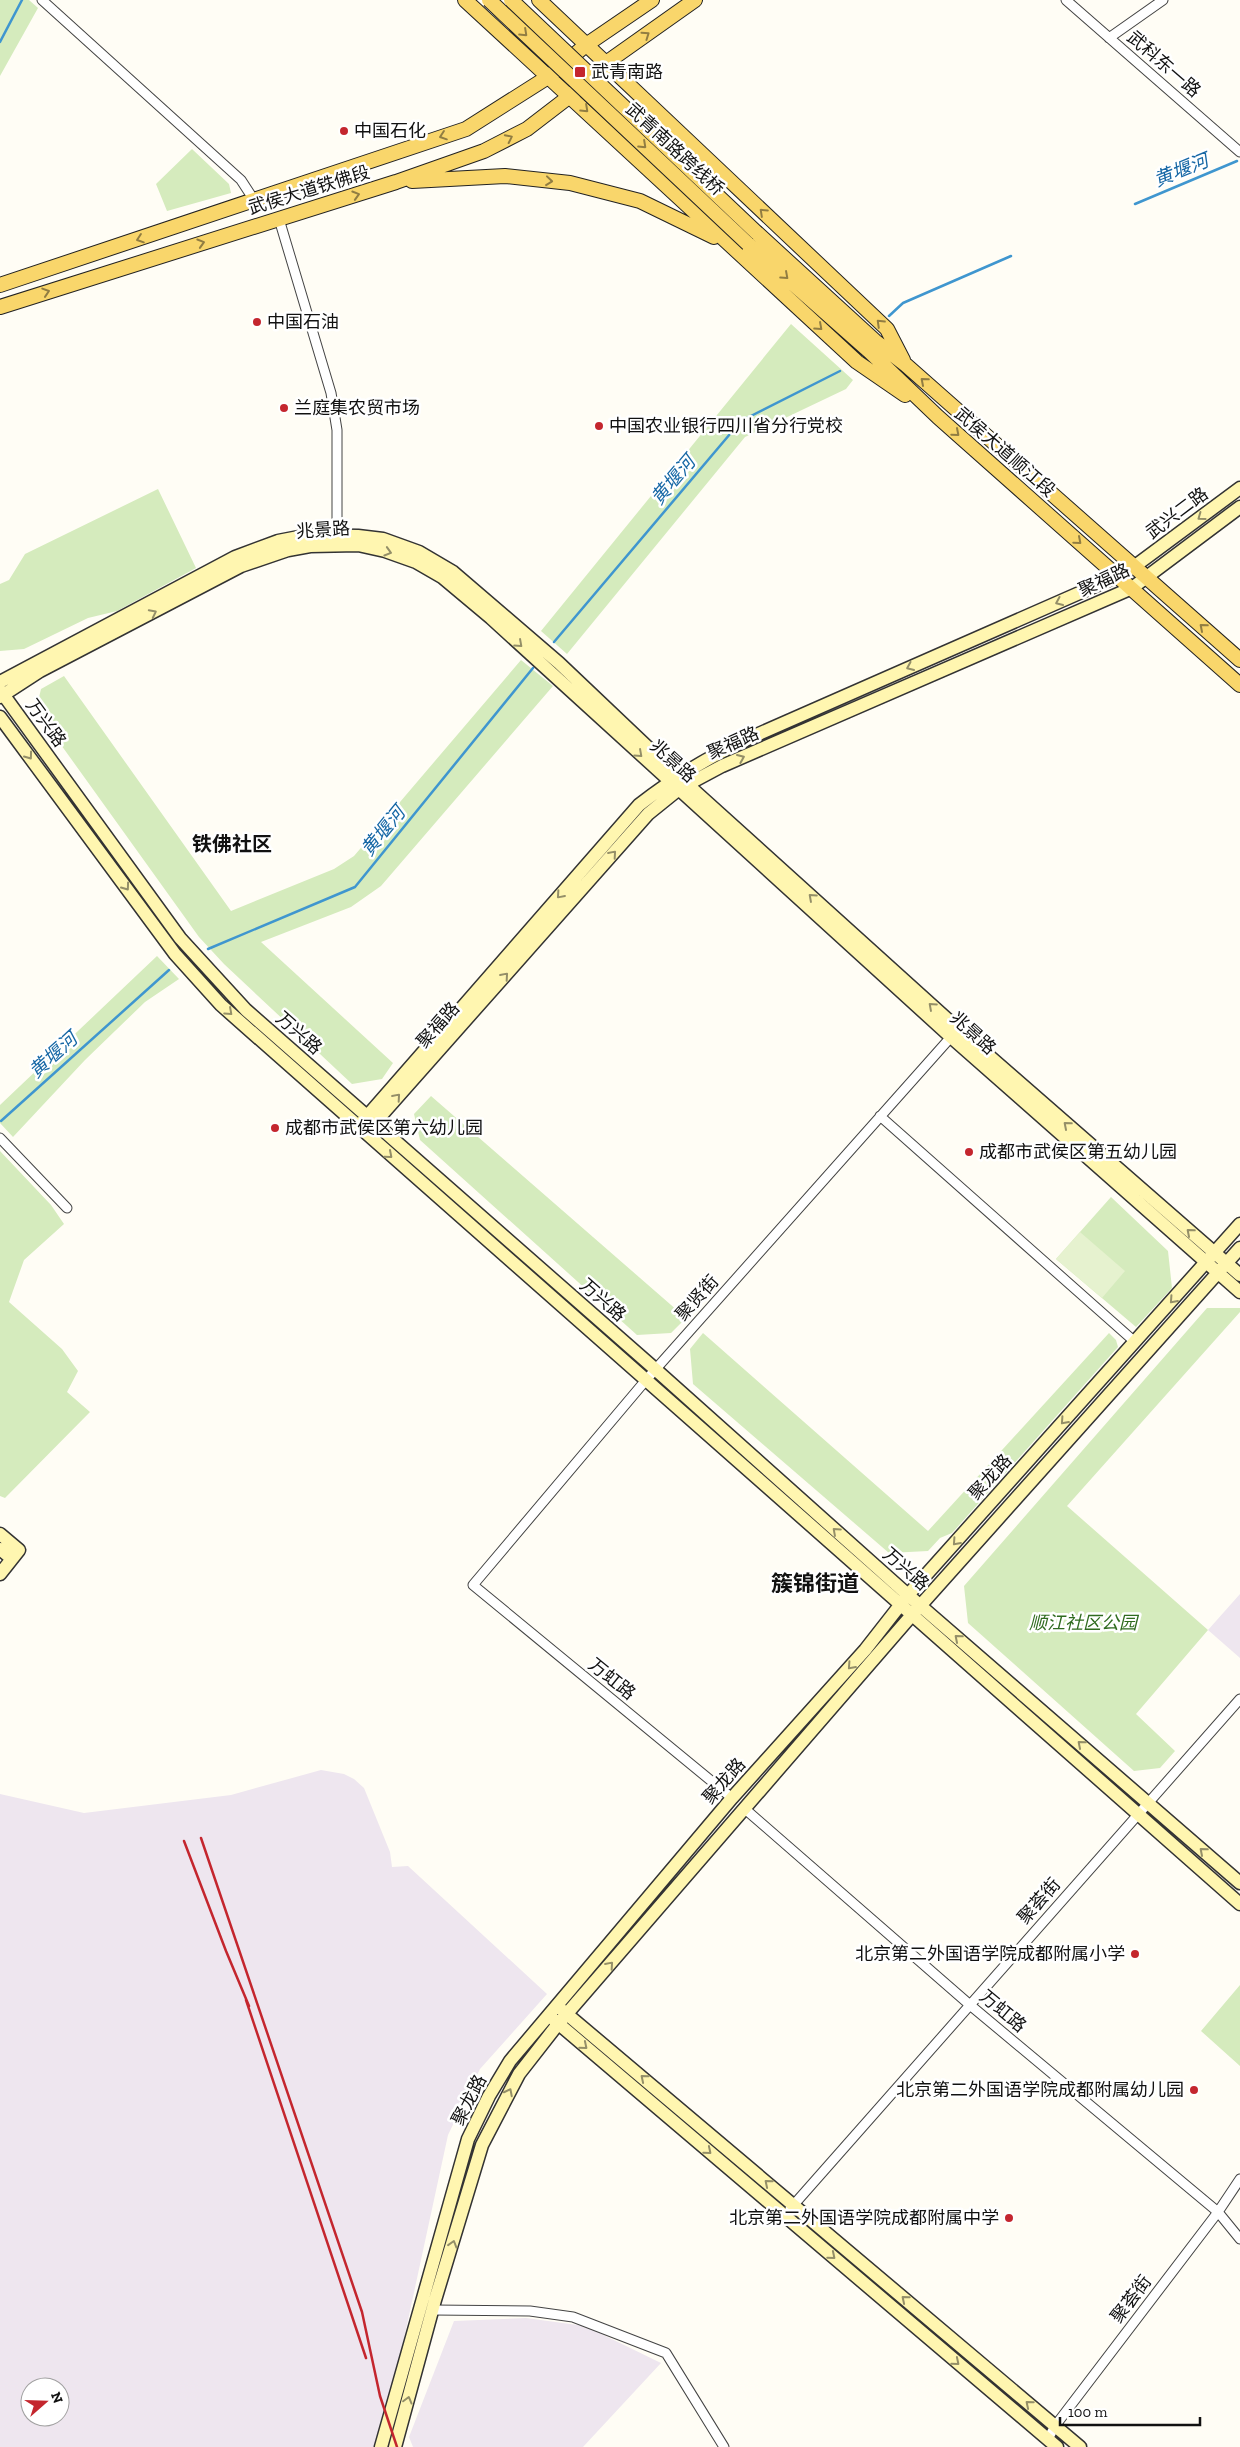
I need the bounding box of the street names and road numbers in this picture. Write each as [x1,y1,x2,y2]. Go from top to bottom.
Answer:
street label: 武科东一路 [1123,26,1205,102]
street label: 武青南路跨线桥 [621,98,729,200]
street label: 武侯大道铁佛段 [246,161,372,219]
street label: 武侯大道顺江段 [950,402,1060,502]
street label: 武兴二路 [1142,483,1212,543]
street label: 兆景路 [295,517,351,543]
street label: 聚福路 [1075,559,1133,601]
street label: 万兴路 [21,695,71,751]
street label: 聚福路 [704,722,762,764]
street label: 兆景路 [646,735,700,787]
street label: 聚福路 [412,997,464,1053]
street label: 万兴路 [271,1007,327,1059]
street label: 兆景路 [946,1007,1000,1059]
street label: 聚贤街 [671,1271,723,1325]
street label: 万兴路 [575,1274,631,1326]
street label: 聚龙路 [964,1450,1016,1504]
street label: 万兴路 [878,1543,934,1595]
street label: 万虹路 [584,1653,640,1705]
street label: 聚龙路 [698,1753,750,1809]
street label: 聚荟街 [1013,1873,1065,1929]
street label: 万虹路 [975,1985,1031,2037]
street label: 聚龙路 [447,2071,491,2129]
street label: 聚荟街 [1106,2271,1156,2327]

